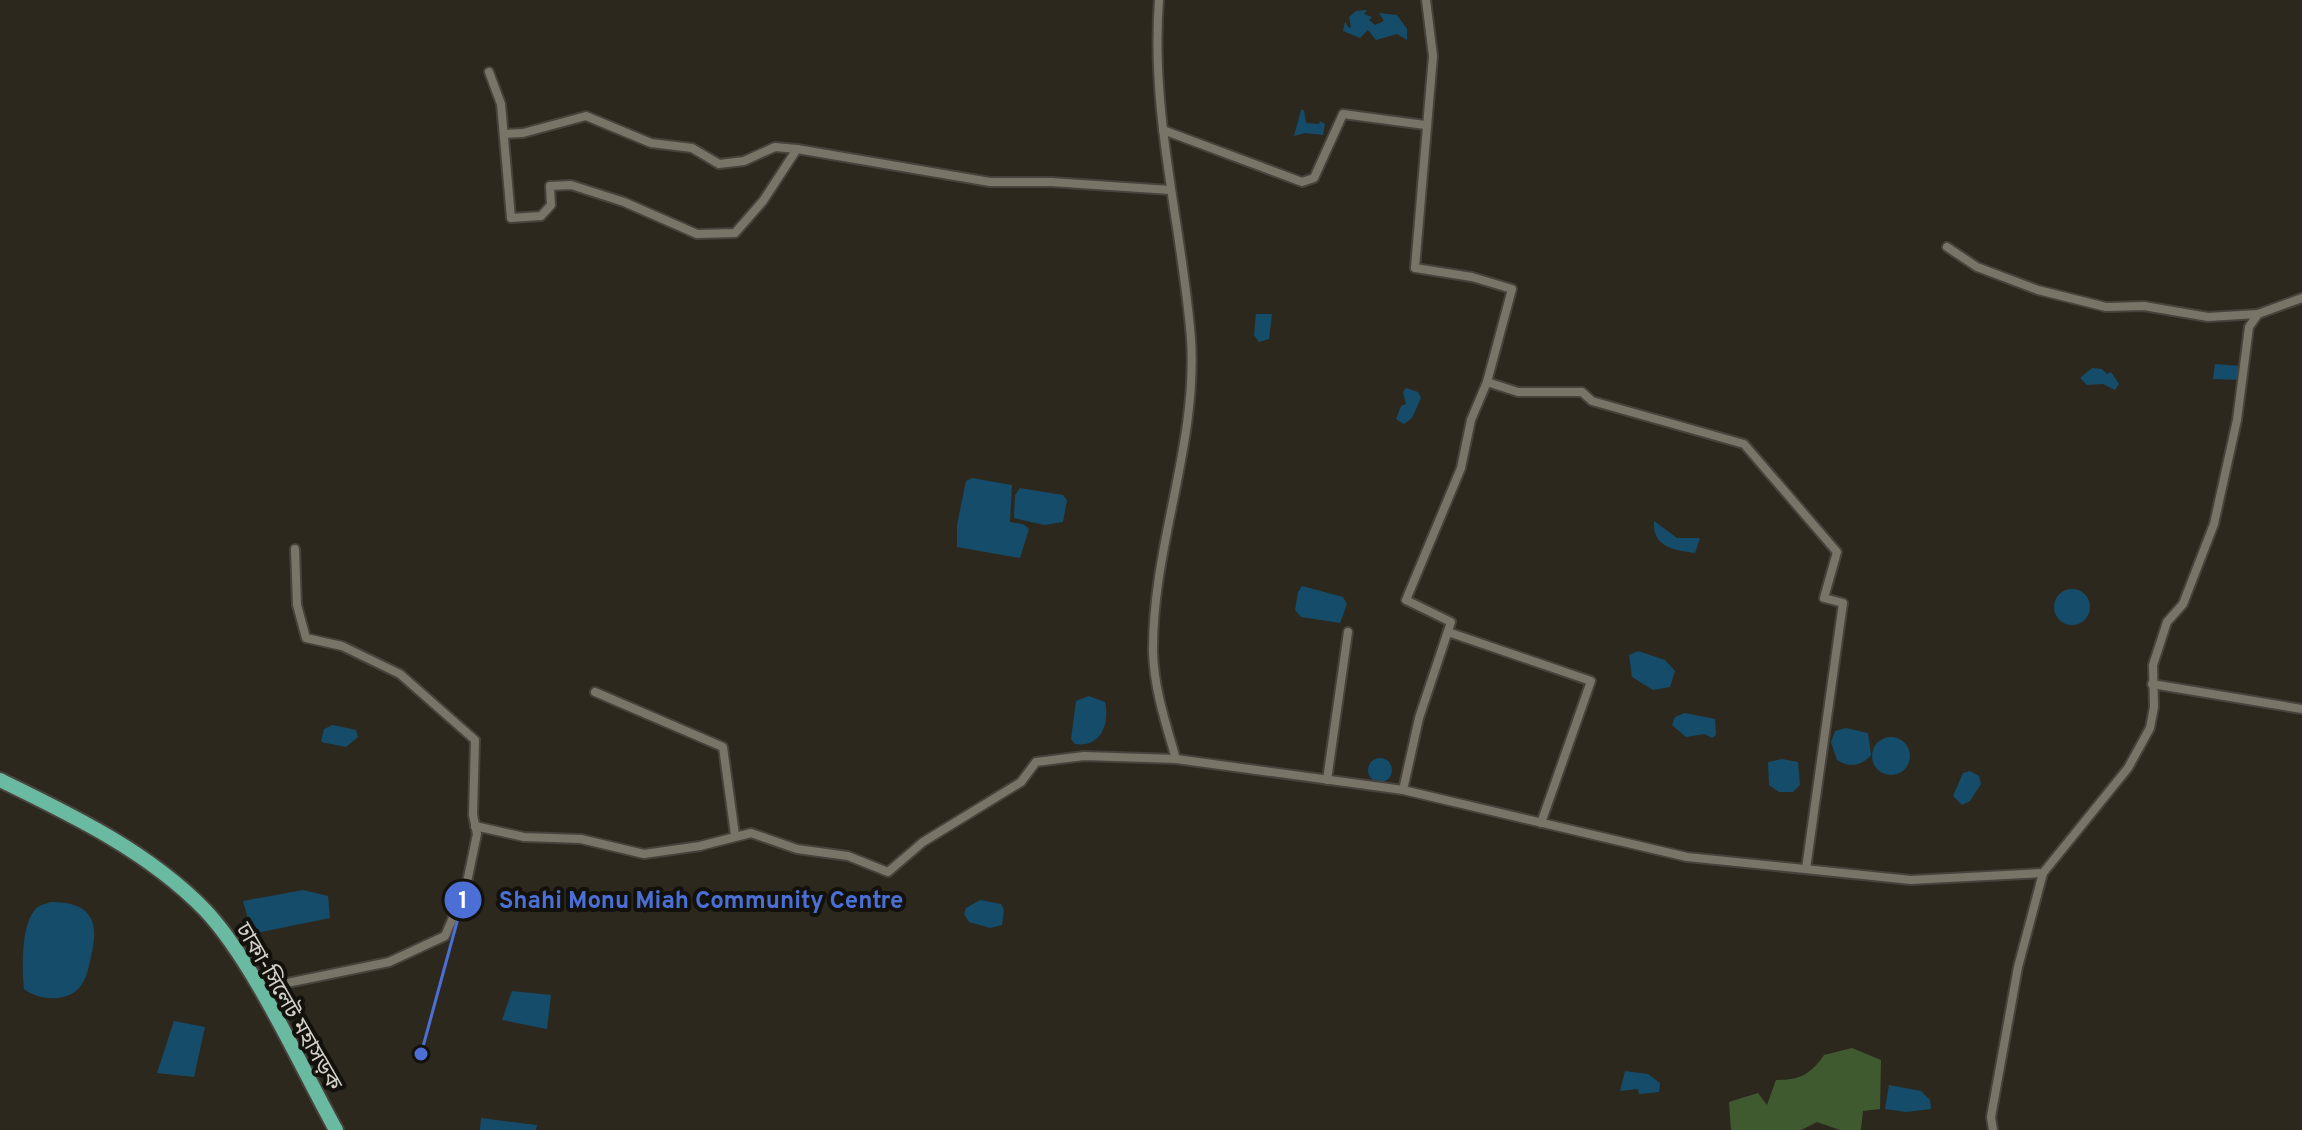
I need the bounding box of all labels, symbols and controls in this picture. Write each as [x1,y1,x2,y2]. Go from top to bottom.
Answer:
callout: Shahi Monu Miah Community Centre [443,876,919,924]
text: 1 [458,887,468,917]
text: Shahi Monu Miah Community Centre [499,887,903,917]
street label: ঢাকা-সিলেট মহাসড়ক [228,917,348,1096]

